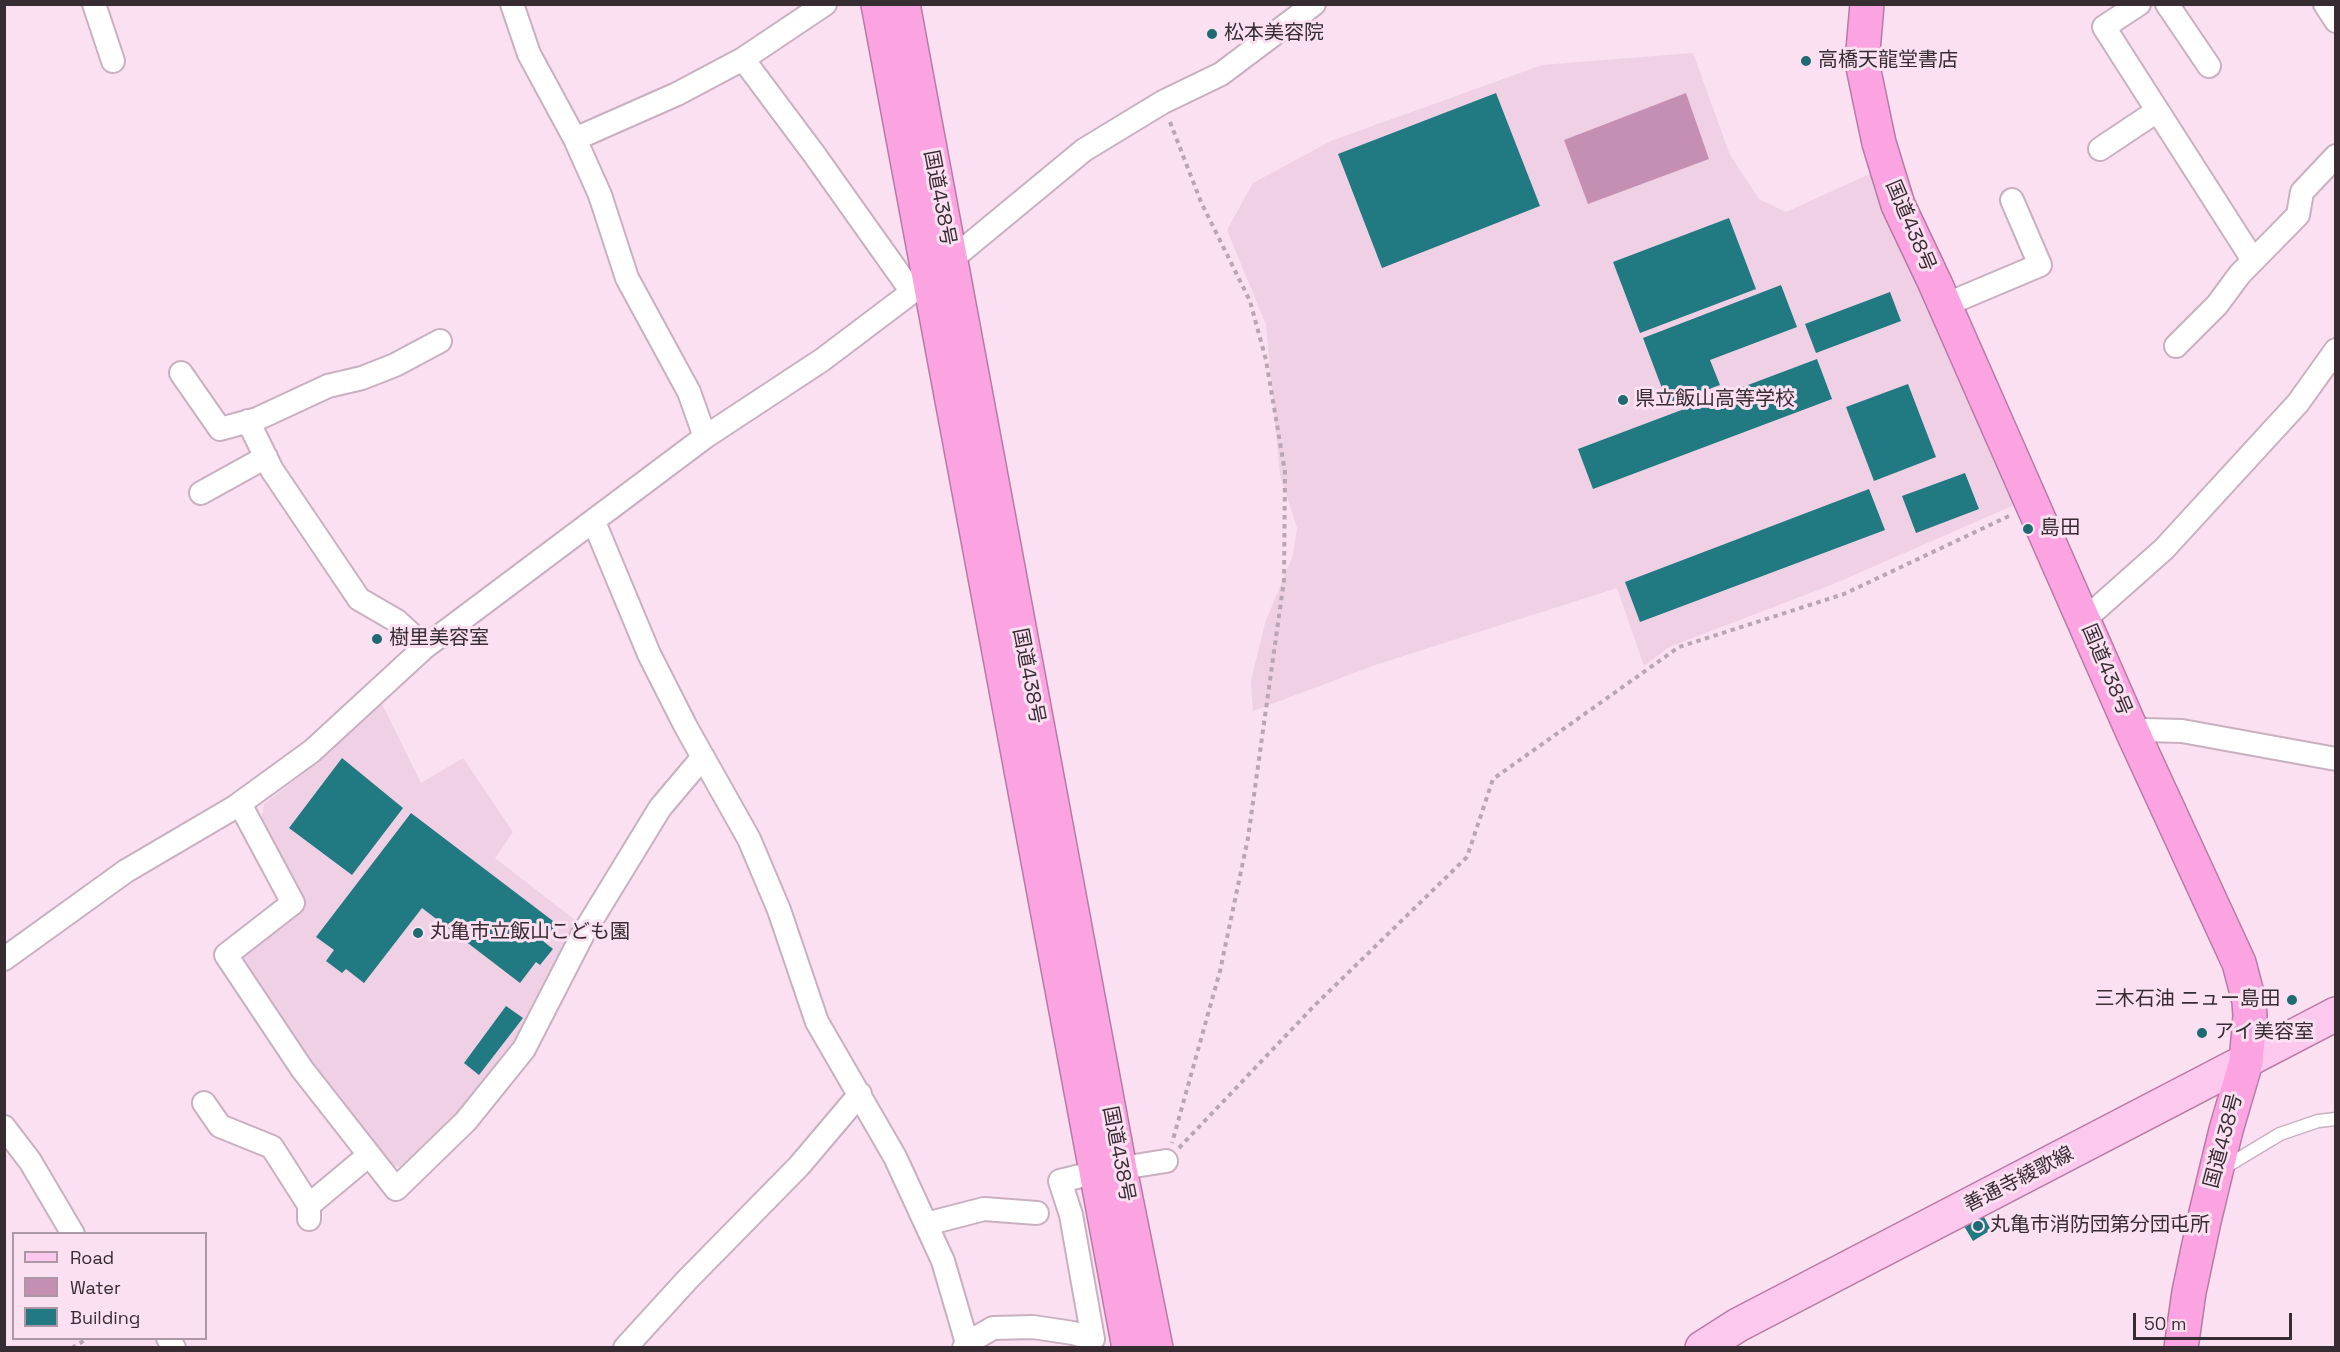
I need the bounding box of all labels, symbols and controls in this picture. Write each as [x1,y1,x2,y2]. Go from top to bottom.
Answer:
place label: 松本美容院 [1224,22,1324,46]
marker: 松本美容院 [1205,27,1219,41]
place label: 高橋天龍堂書店 [1818,49,1958,73]
marker: 高橋天龍堂書店 [1799,54,1813,68]
street label: 国道438号 [918,148,960,248]
street label: 国道438号 [1880,177,1940,275]
place label: 県立飯山高等学校 [1635,388,1795,412]
marker: 県立飯山高等学校 [1616,393,1630,407]
place label: 島田 [2040,517,2080,541]
marker: 島田 [2021,522,2035,536]
street label: 国道438号 [2076,621,2136,719]
street label: 国道438号 [1007,626,1049,726]
place label: 樹里美容室 [389,627,489,651]
marker: 樹里美容室 [370,632,384,646]
place label: 丸亀市立飯山こども園 [430,921,630,945]
marker: 丸亀市立飯山こども園 [411,926,425,940]
place label: 三木石油 ニュー島田 [2095,988,2280,1012]
marker: 三木石油 ニュー島田 [2285,993,2299,1007]
place label: アイ美容室 [2214,1021,2314,1045]
marker: アイ美容室 [2195,1026,2209,1040]
street label: 国道438号 [2200,1091,2248,1191]
street label: 国道438号 [1097,1104,1139,1204]
street label: 善通寺綾歌線 [1960,1142,2078,1218]
place label: 丸亀市消防団第分団屯所 [1990,1214,2210,1238]
marker: 丸亀市消防団第分団屯所 [1971,1219,1985,1233]
legend [12,1232,207,1340]
text: Road [70,1246,114,1269]
text: Water [70,1276,121,1299]
scale bar [2136,1301,2295,1339]
text: Building [70,1306,140,1329]
text: 50 m [2144,1312,2186,1335]

